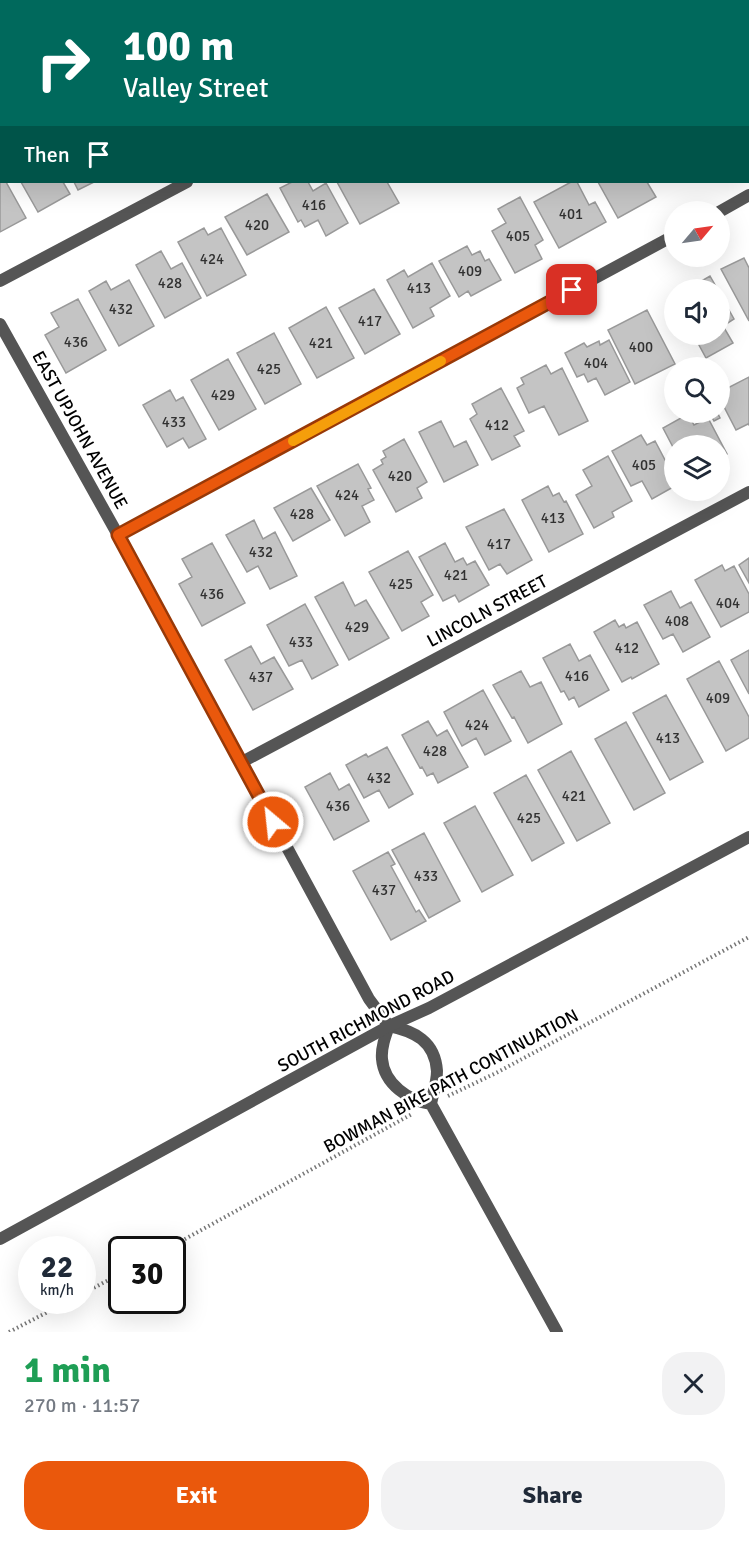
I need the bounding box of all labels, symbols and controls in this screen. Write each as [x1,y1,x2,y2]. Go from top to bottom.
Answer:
text: 100 m [123,21,234,72]
icon: right [24,24,102,102]
text: Valley Street [123,72,269,105]
icon: arrive [82,138,115,171]
text: Then [24,141,70,168]
house number: 416 [302,196,326,214]
north arrow [664,201,730,267]
map controls [664,201,730,501]
house number: 401 [559,205,583,223]
house number: 420 [245,216,269,234]
house number: 405 [506,227,530,245]
house number: 424 [200,250,224,268]
house number: 409 [458,262,482,280]
pin [546,264,597,315]
icon: arrive [555,273,588,306]
house number: 428 [158,274,182,292]
house number: 413 [407,279,431,297]
button: sound [664,279,730,345]
house number: 432 [109,300,133,318]
house number: 417 [358,312,382,330]
house number: 436 [64,333,88,351]
house number: 421 [309,334,333,352]
house number: 400 [629,338,653,356]
street label: EAST UPJOHN AVENUE [27,347,133,513]
house number: 404 [584,354,608,372]
button: search [664,357,730,423]
house number: 425 [257,360,281,378]
house number: 429 [211,386,235,404]
house number: 433 [162,413,186,431]
house number: 412 [485,416,509,434]
button: layers [664,435,730,501]
house number: 405 [632,456,656,474]
house number: 420 [388,467,412,485]
house number: 424 [335,486,359,504]
house number: 428 [290,505,314,523]
house number: 413 [541,509,565,527]
house number: 417 [487,535,511,553]
house number: 432 [249,543,273,561]
house number: 421 [444,566,468,584]
street label: LINCOLN STREET [423,570,551,652]
house number: 425 [389,575,413,593]
house number: 436 [200,585,224,603]
house number: 404 [716,594,740,612]
house number: 408 [665,612,689,630]
house number: 429 [345,618,369,636]
house number: 433 [289,633,313,651]
house number: 412 [615,639,639,657]
house number: 416 [565,667,589,685]
house number: 437 [249,668,273,686]
house number: 409 [706,689,730,707]
house number: 424 [465,716,489,734]
house number: 413 [656,729,680,747]
house number: 428 [423,742,447,760]
house number: 432 [367,769,391,787]
house number: 421 [562,787,586,805]
position arrow [241,790,305,854]
house number: 436 [326,797,350,815]
house number: 425 [517,809,541,827]
house number: 433 [414,867,438,885]
house number: 437 [372,881,396,899]
street label: SOUTH RICHMOND ROAD [274,965,458,1077]
street label: BOWMAN BIKE PATH CONTINUATION [320,1004,582,1158]
speed limit sign: 30 [108,1236,186,1314]
text: 22 [41,1249,73,1286]
text: km/h [40,1281,74,1299]
text: 1 min [24,1348,111,1393]
button: close [662,1352,725,1415]
text: 270 m · 11:57 [24,1393,140,1418]
button: Exit [24,1461,369,1530]
button: Share [381,1461,725,1530]

